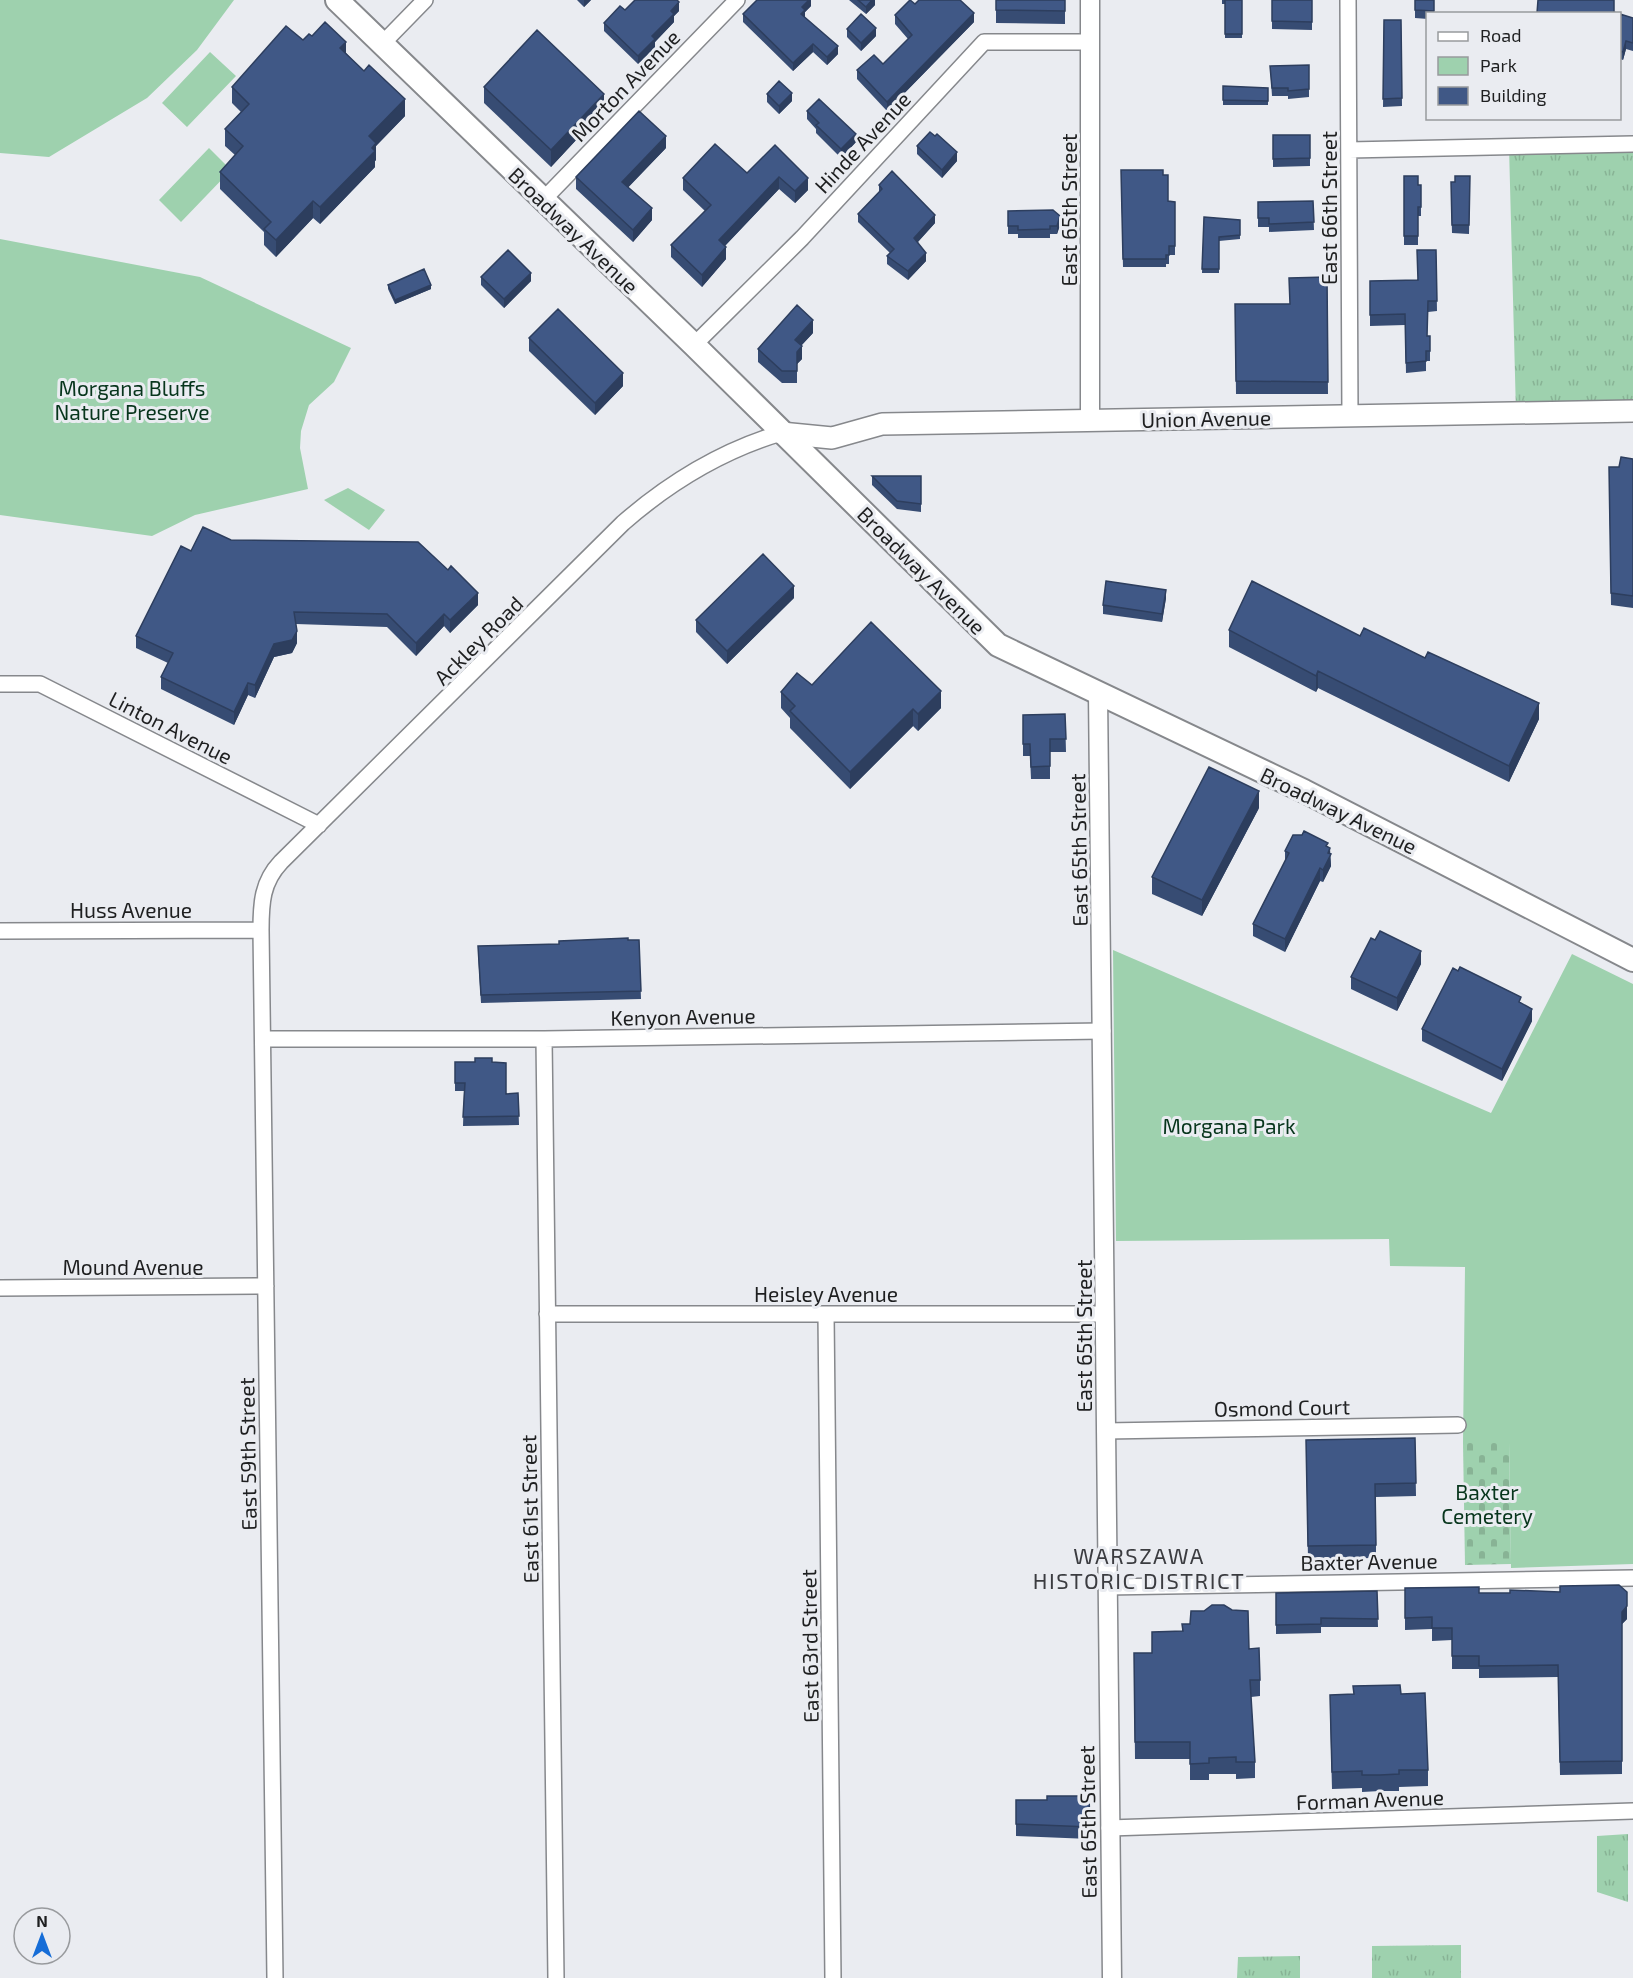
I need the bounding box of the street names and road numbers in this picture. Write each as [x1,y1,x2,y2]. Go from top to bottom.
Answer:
street label: Morton Avenue [565,24,685,146]
street label: Hinde Avenue [809,86,915,198]
street label: East 66th Street [1316,131,1341,285]
street label: East 65th Street [1056,133,1081,287]
street label: Broadway Avenue [504,162,644,298]
street label: Union Avenue [1141,404,1271,432]
street label: Broadway Avenue [853,501,991,639]
street label: Ackley Road [428,590,528,690]
street label: Linton Avenue [105,685,237,769]
street label: Broadway Avenue [1257,761,1421,859]
street label: East 65th Street [1064,773,1092,927]
street label: Huss Avenue [70,897,192,922]
street label: Kenyon Avenue [610,1002,756,1030]
street label: Mound Avenue [62,1254,204,1279]
street label: East 65th Street [1071,1259,1096,1413]
street label: Heisley Avenue [754,1281,898,1306]
street label: East 59th Street [233,1377,261,1531]
street label: Osmond Court [1214,1393,1350,1421]
street label: East 61st Street [515,1434,543,1584]
street label: Baxter Avenue [1300,1547,1438,1575]
street label: East 63rd Street [795,1569,823,1723]
street label: East 65th Street [1073,1745,1101,1899]
street label: Forman Avenue [1296,1784,1444,1814]

